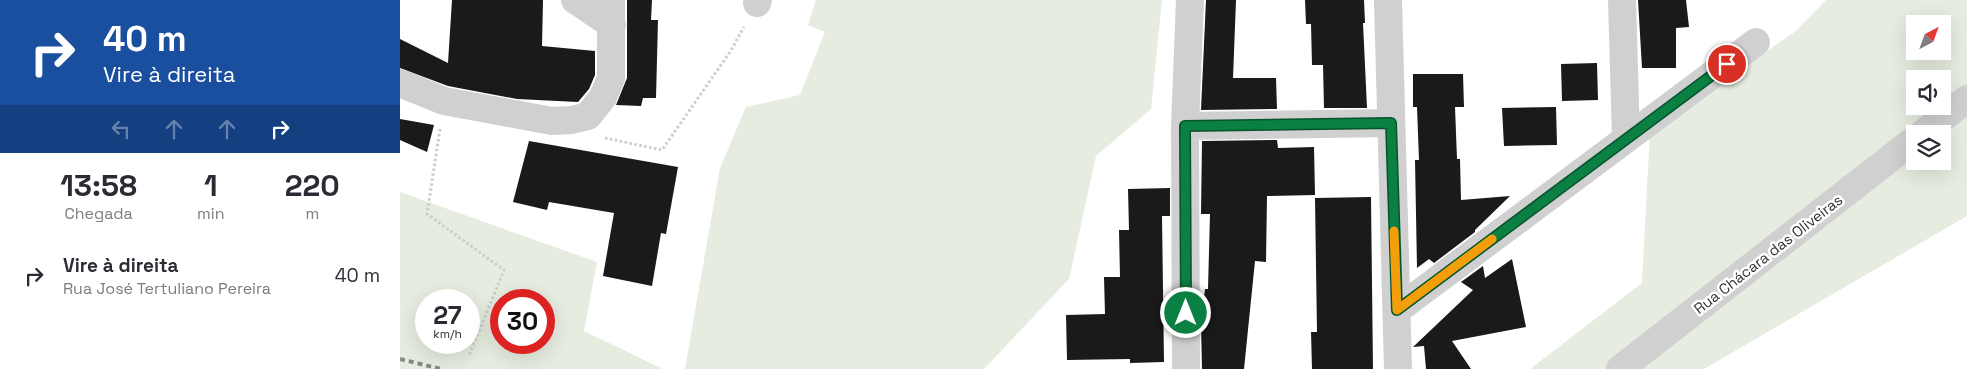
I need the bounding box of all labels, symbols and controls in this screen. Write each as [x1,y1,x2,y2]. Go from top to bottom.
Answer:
north arrow [1906,15,1951,60]
map controls [1906,15,1951,170]
text: 40 m [103,17,187,61]
icon: right [20,20,85,85]
pin [1706,43,1748,85]
icon: arrive [1713,50,1741,78]
text: Vire à direita [103,60,235,88]
button: sound [1906,70,1951,115]
icon: left [107,115,135,143]
icon: ahead [160,115,188,143]
icon: ahead [213,115,241,143]
icon: right [266,115,294,143]
button: layers [1906,125,1951,170]
text: 13:58 [60,166,137,205]
text: 1 [204,166,218,205]
text: 220 [285,166,340,205]
street label: Rua Chácara das Oliveiras [1690,190,1846,318]
text: Chegada [64,203,133,224]
text: min [197,203,225,224]
text: m [305,203,319,224]
text: Vire à direita [63,253,179,278]
icon: right [20,262,48,290]
text: 40 m [335,263,380,288]
text: Rua José Tertuliano Pereira [63,278,271,299]
position arrow [1159,286,1211,338]
speed limit sign: 30 [490,289,555,354]
text: 27 [433,299,462,331]
text: km/h [433,326,462,342]

